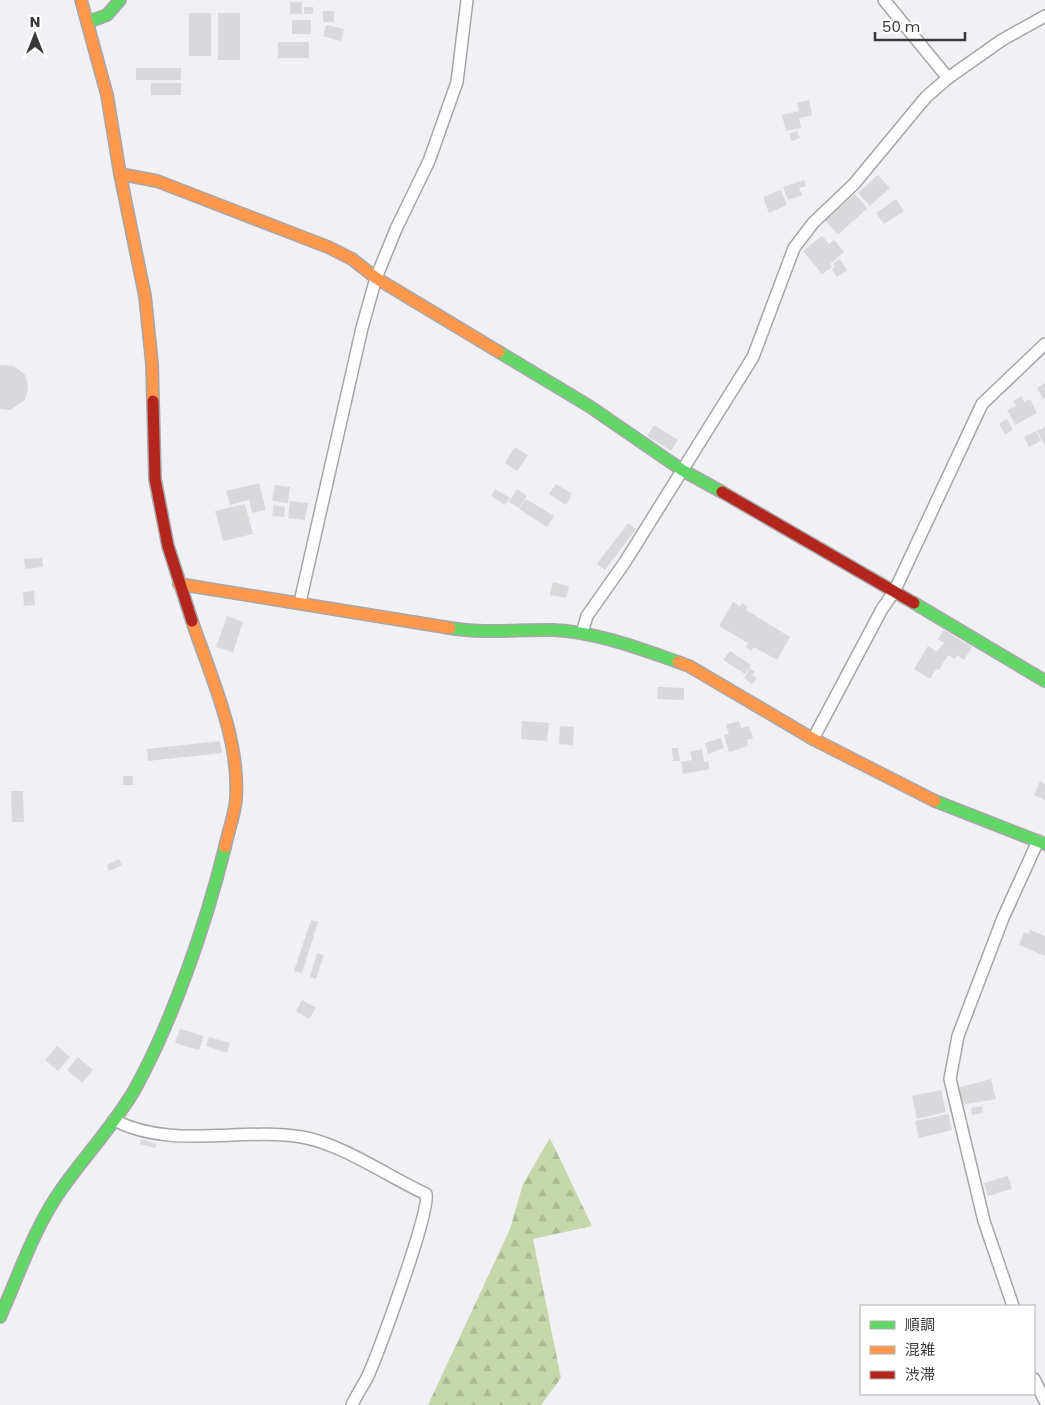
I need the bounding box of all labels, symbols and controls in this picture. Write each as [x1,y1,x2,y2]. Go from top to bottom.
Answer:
north arrow [10,10,60,60]
scale bar [875,10,965,42]
text: N [30,12,40,32]
text: 50 m [882,16,920,37]
legend [860,1305,1035,1395]
text: 順調 [905,1314,935,1335]
text: 混雑 [905,1339,935,1360]
text: 渋滞 [905,1364,935,1385]

